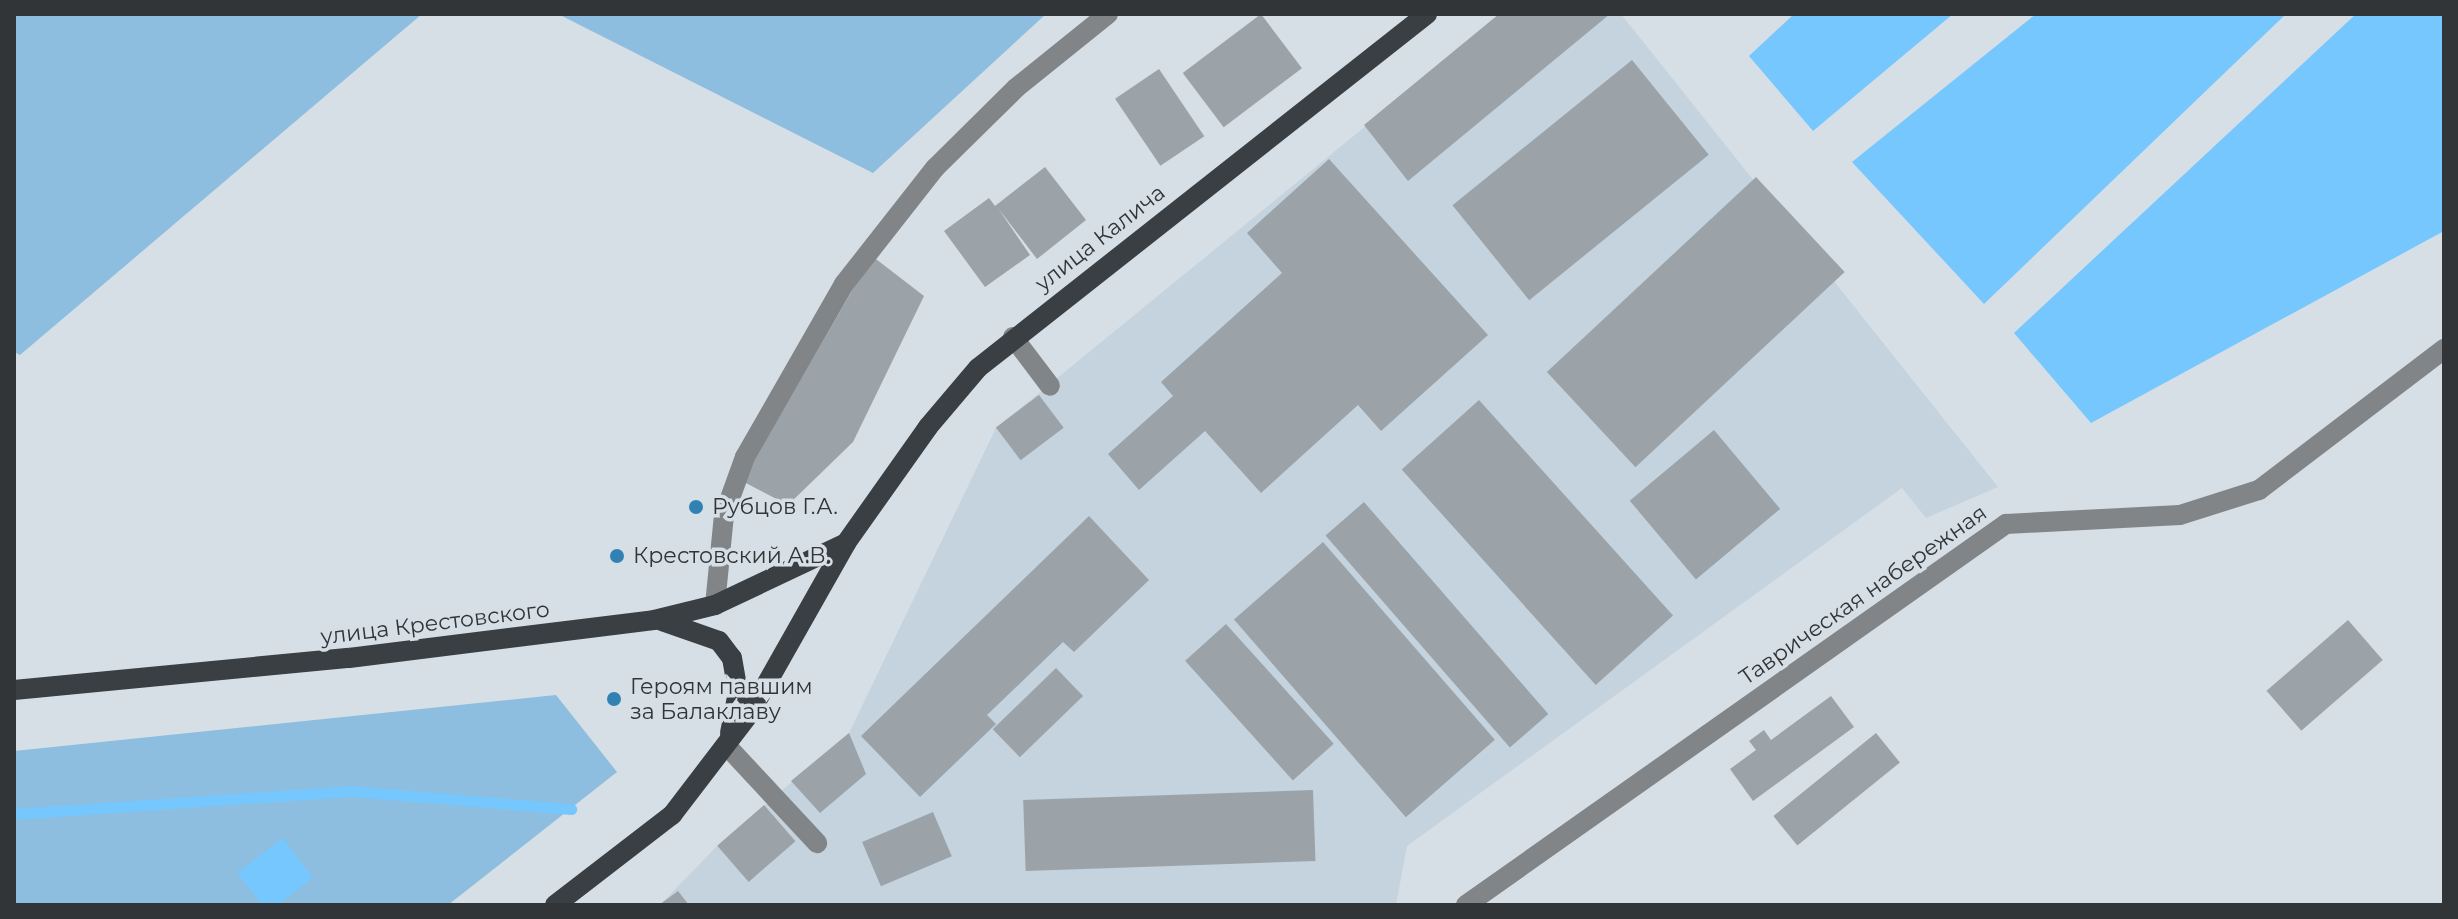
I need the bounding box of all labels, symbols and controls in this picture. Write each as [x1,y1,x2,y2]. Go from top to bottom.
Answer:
street label: улица Калича [1030,179,1170,297]
place label: Рубцов Г.А. [712,494,838,520]
marker: Рубцов Г.А. [687,498,705,516]
street label: Таврическая набережная [1734,499,1992,691]
place label: Крестовский А.В. [633,543,830,569]
marker: Крестовский А.В. [608,547,626,565]
street label: улица Крестовского [319,596,551,650]
place label: Героям павшим за Балаклаву [630,673,813,724]
marker: Героям павшим за Балаклаву [605,690,623,708]

